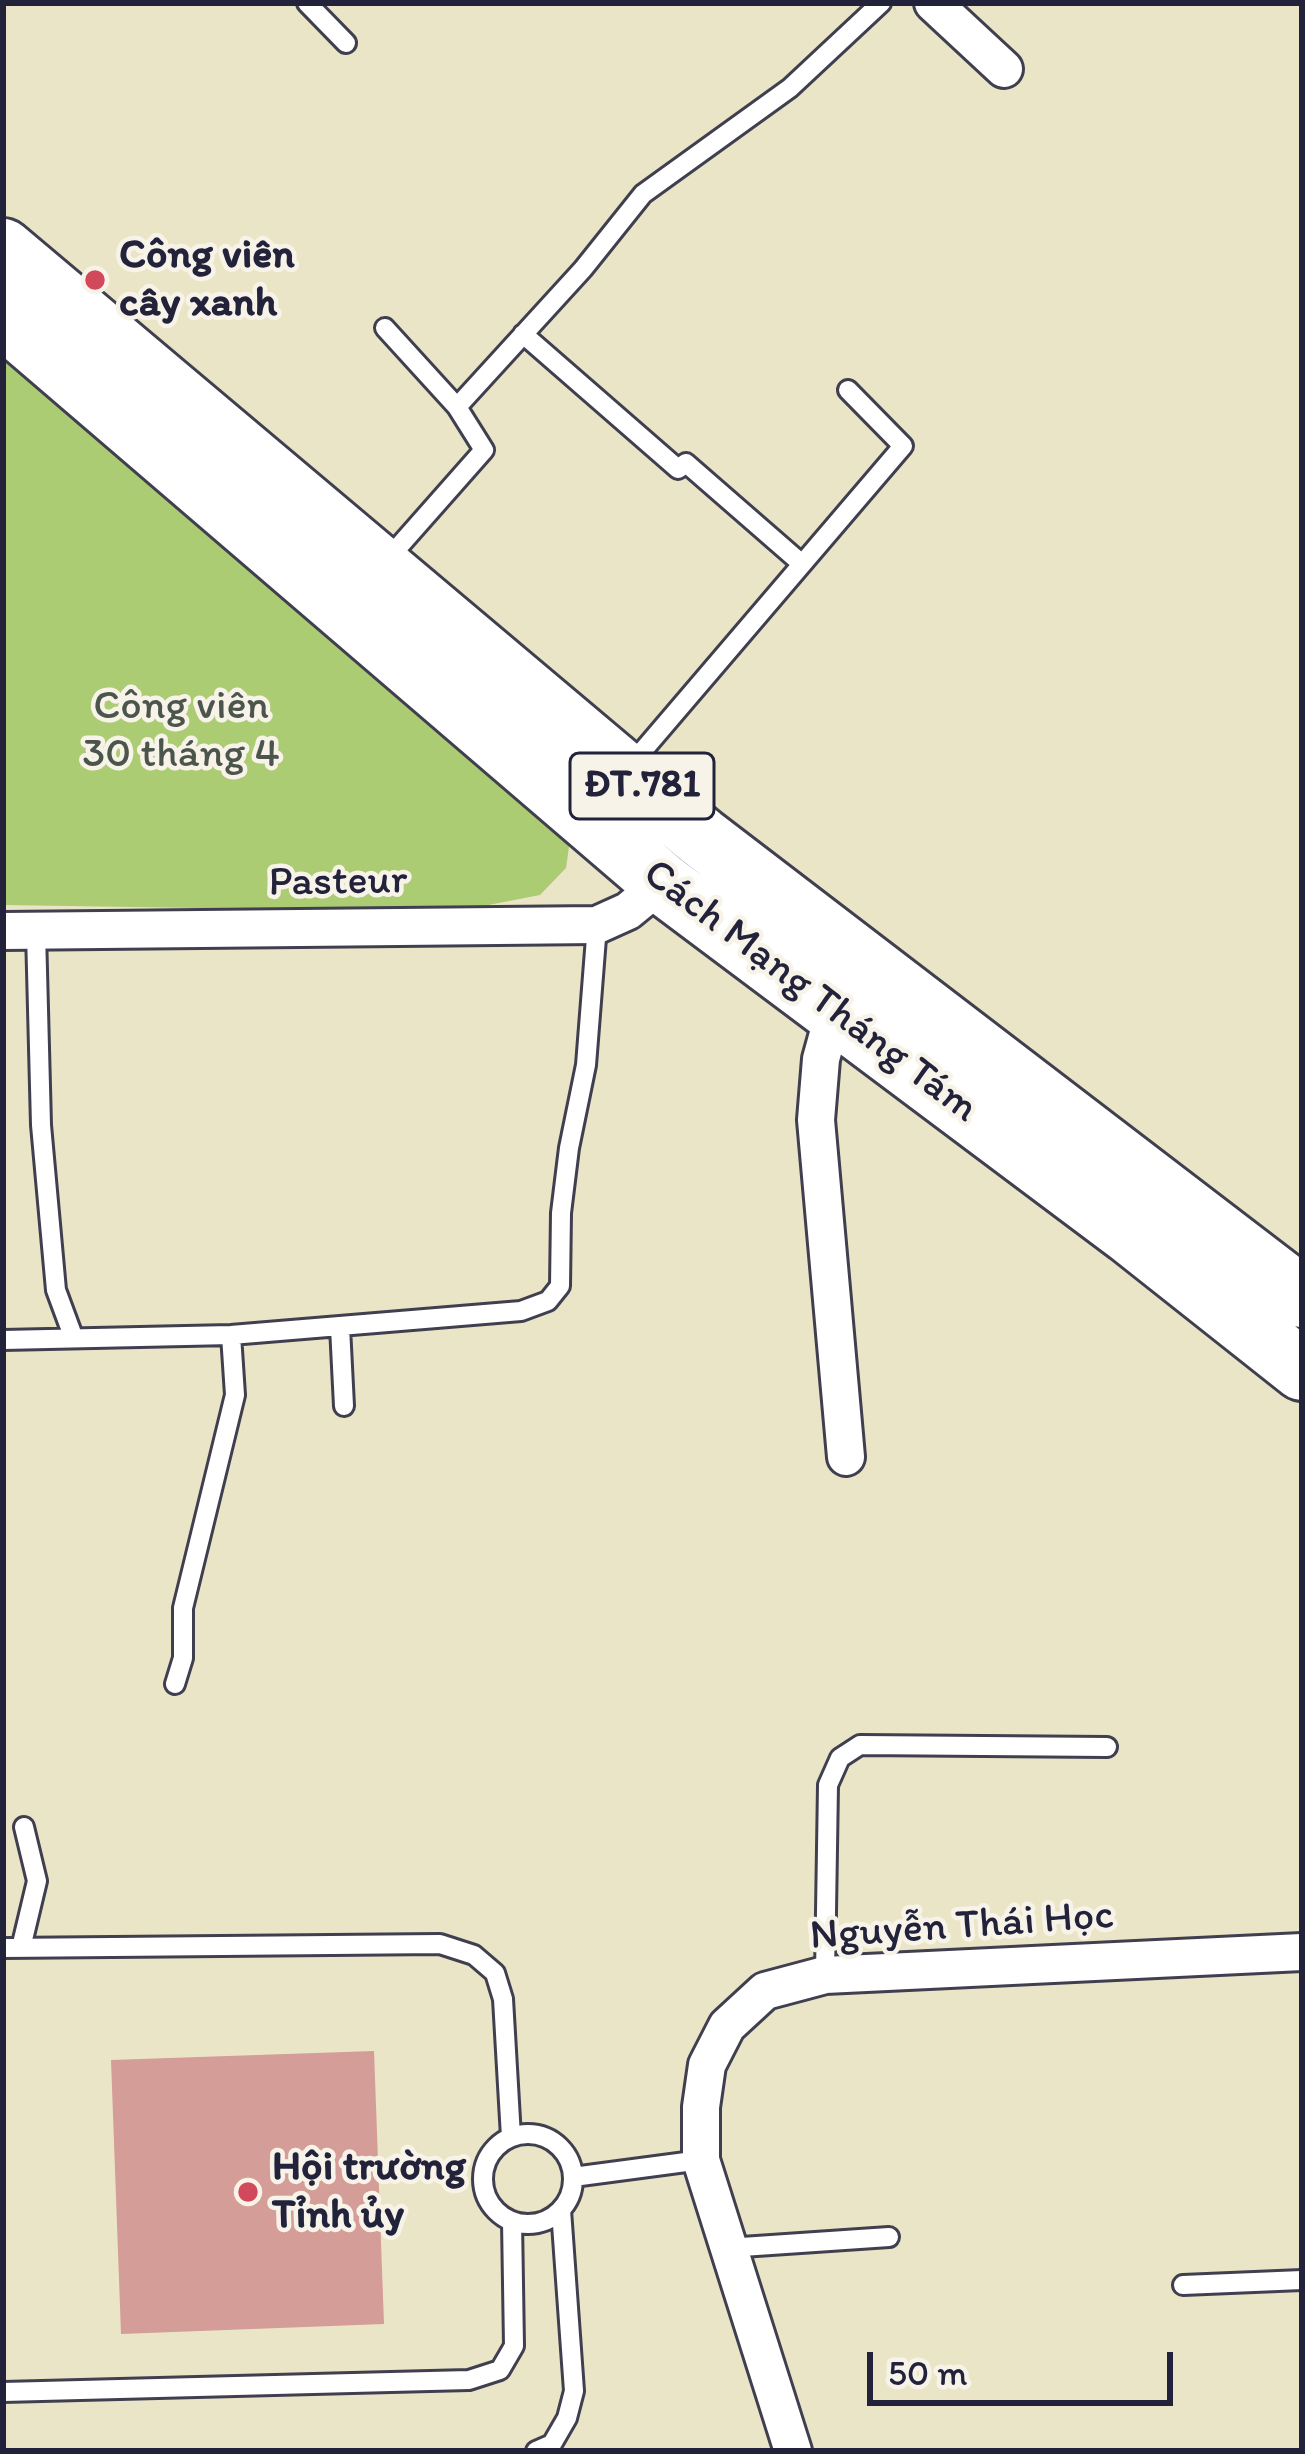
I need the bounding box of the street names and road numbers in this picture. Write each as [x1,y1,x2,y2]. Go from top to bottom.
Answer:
road number: ĐT.781 [570,753,714,819]
street label: Cách Mạng Tháng Tám [632,849,988,1135]
street label: Pasteur [268,857,408,909]
street label: Nguyễn Thái Học [808,1891,1116,1963]

